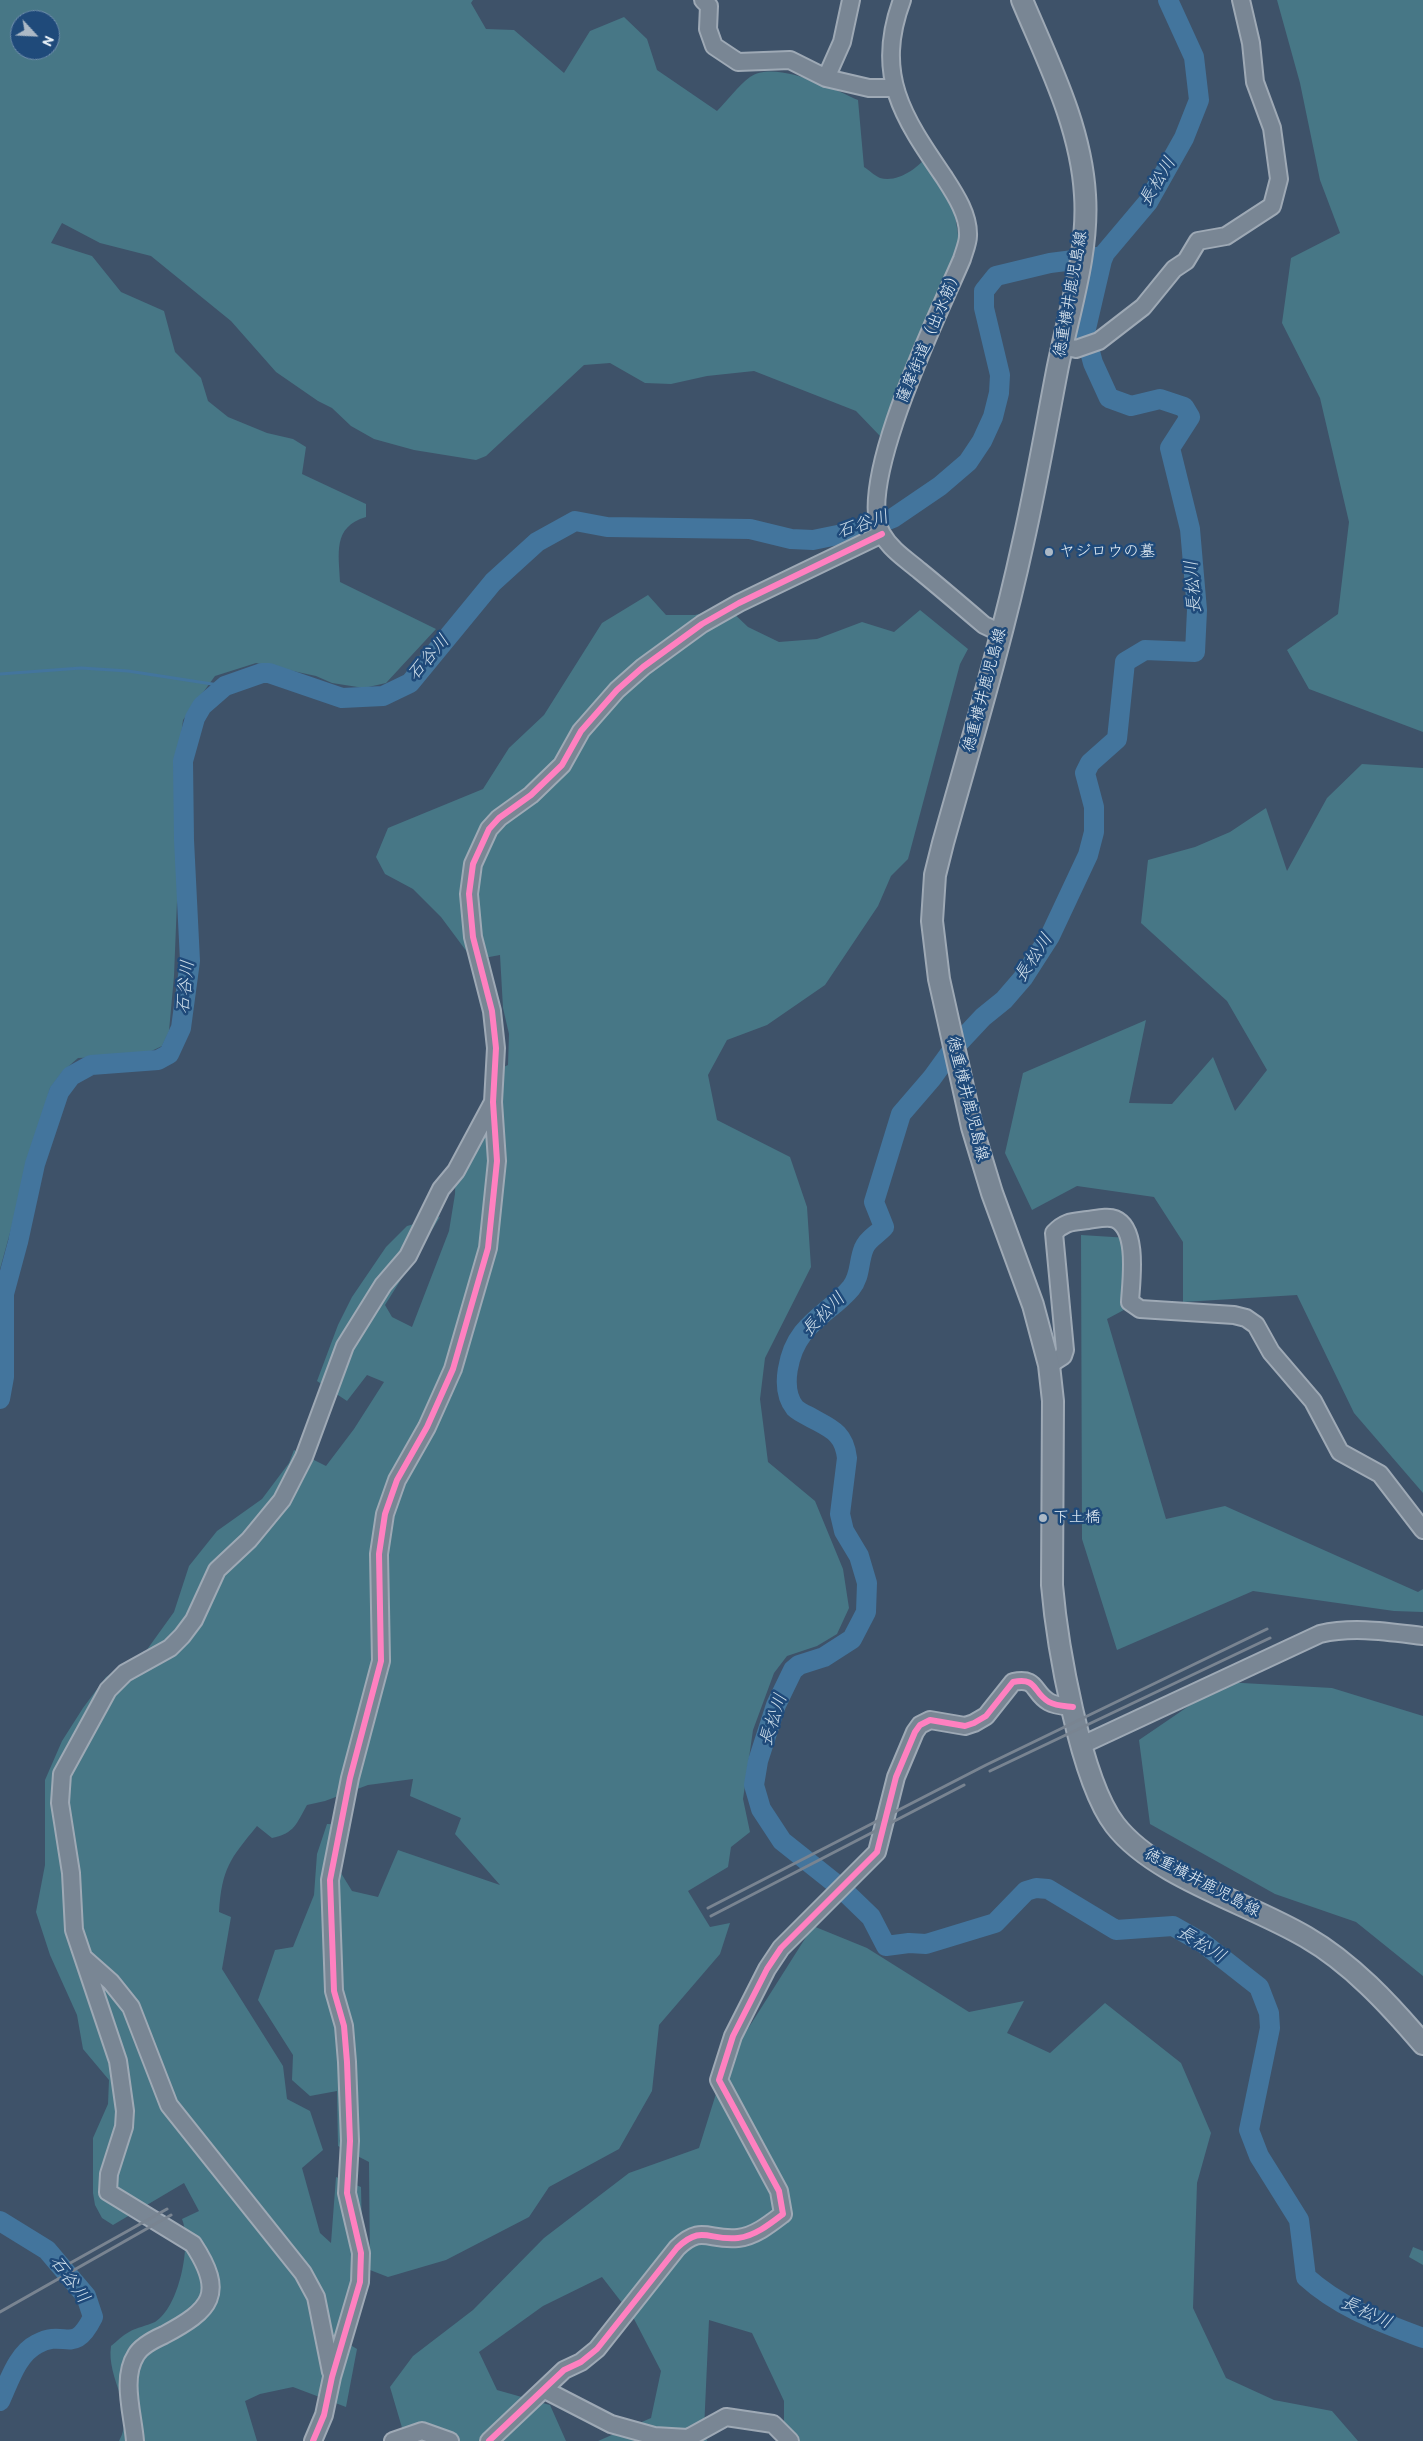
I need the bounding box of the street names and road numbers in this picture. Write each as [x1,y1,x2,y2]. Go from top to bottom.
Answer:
street label: 徳重横井鹿児島線 [1050,229,1092,359]
street label: 薩摩街道（出水筋） [893,266,967,406]
street label: 徳重横井鹿児島線 [959,626,1011,754]
street label: 徳重横井鹿児島線 [942,1035,992,1163]
street label: 徳重横井鹿児島線 [1141,1844,1263,1922]

